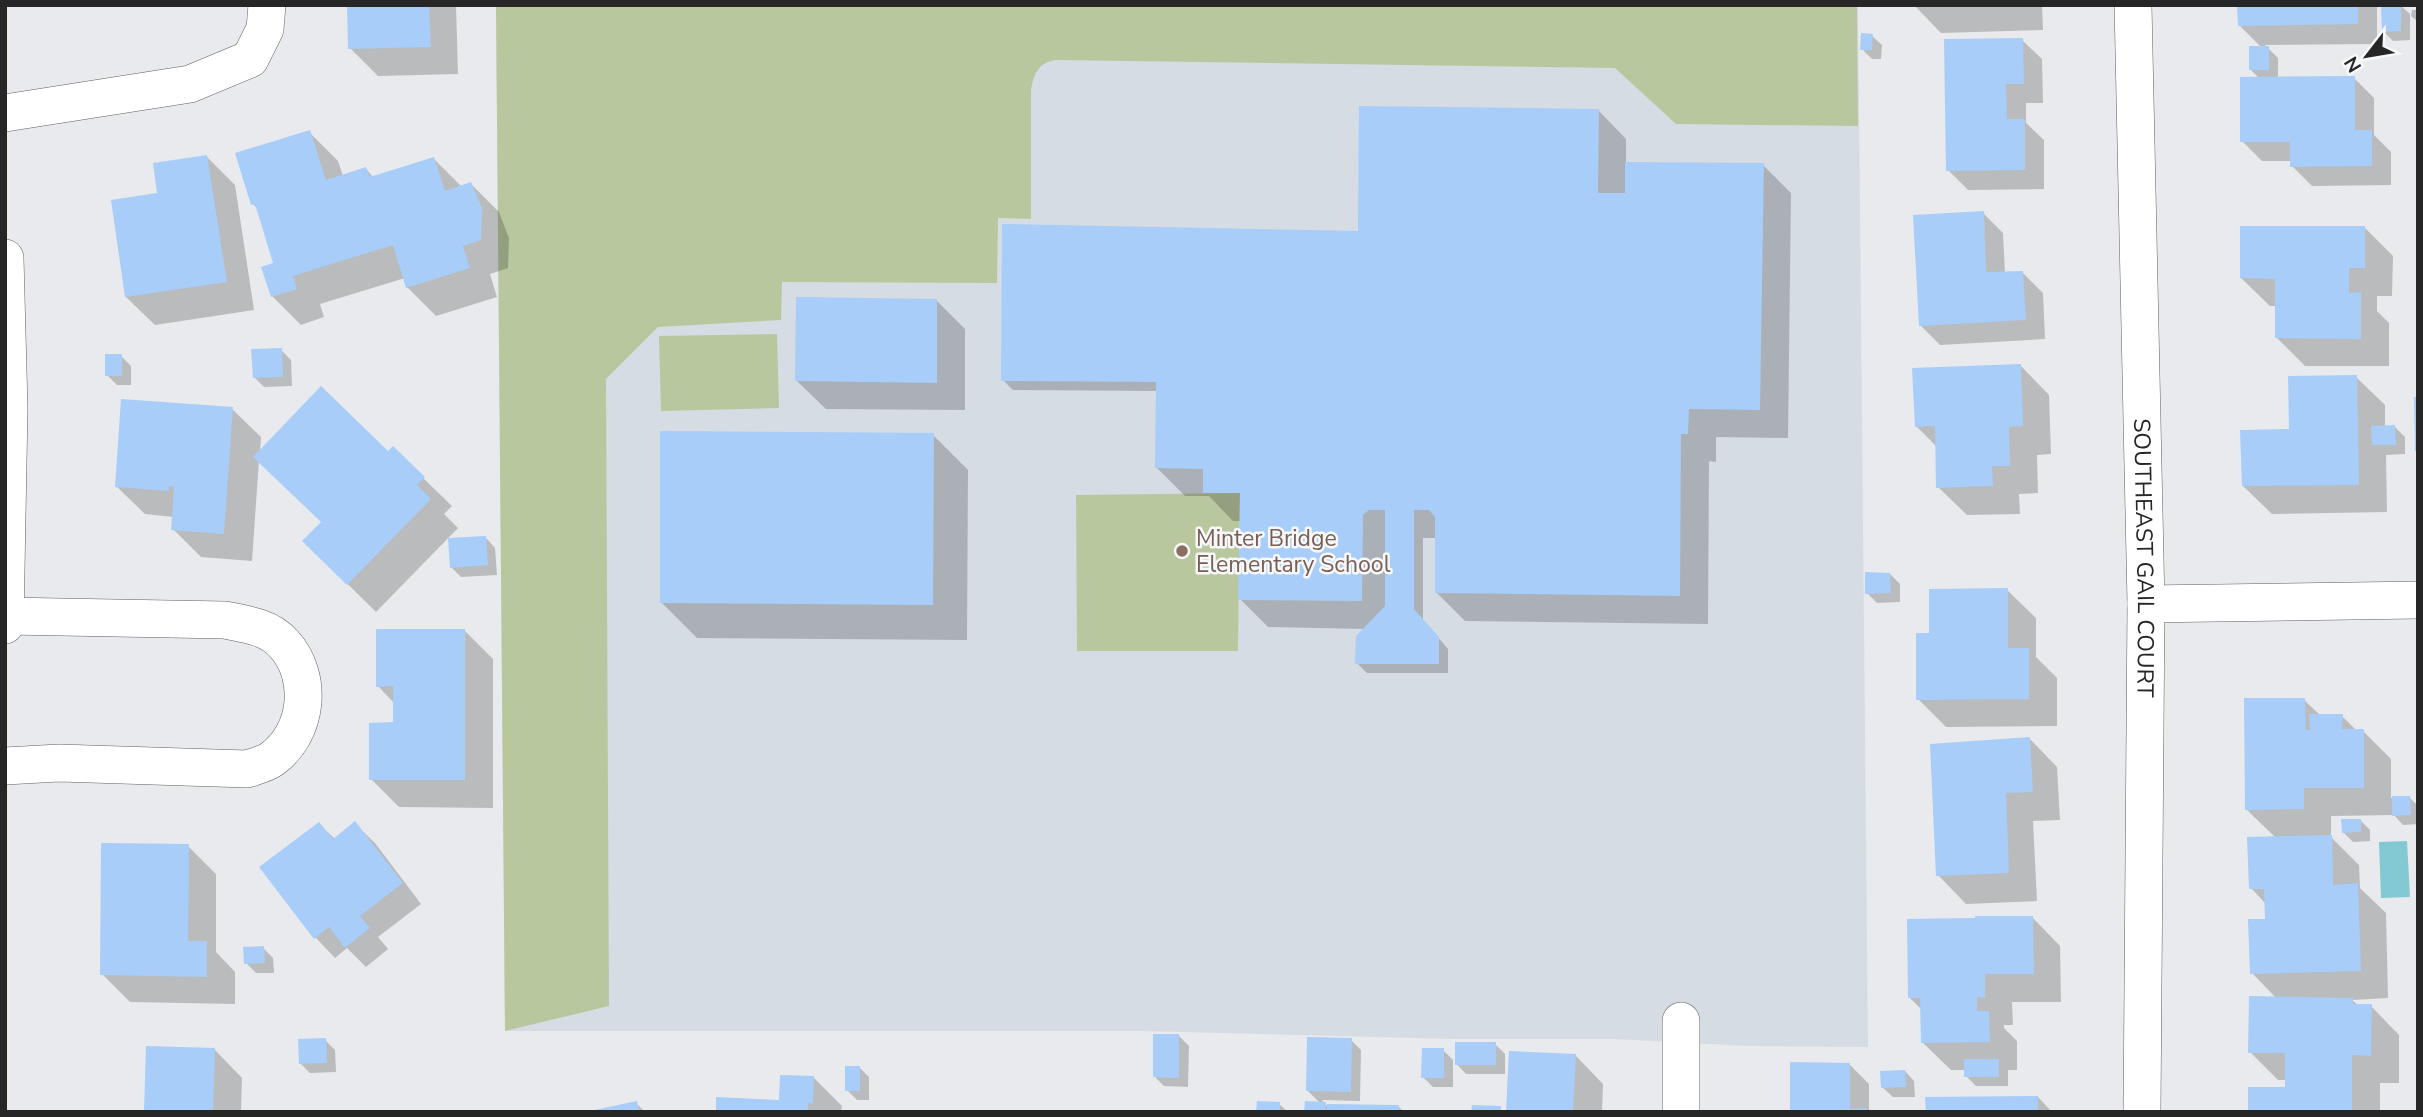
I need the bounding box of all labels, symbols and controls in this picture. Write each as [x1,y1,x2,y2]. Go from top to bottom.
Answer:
north arrow [2332,21,2402,91]
text: N [2338,51,2368,77]
street label: SOUTHEAST GAIL COURT [2126,418,2161,698]
place label: Minter Bridge Elementary School [1196,523,1391,580]
marker: Minter Bridge Elementary School [1174,543,1190,559]

